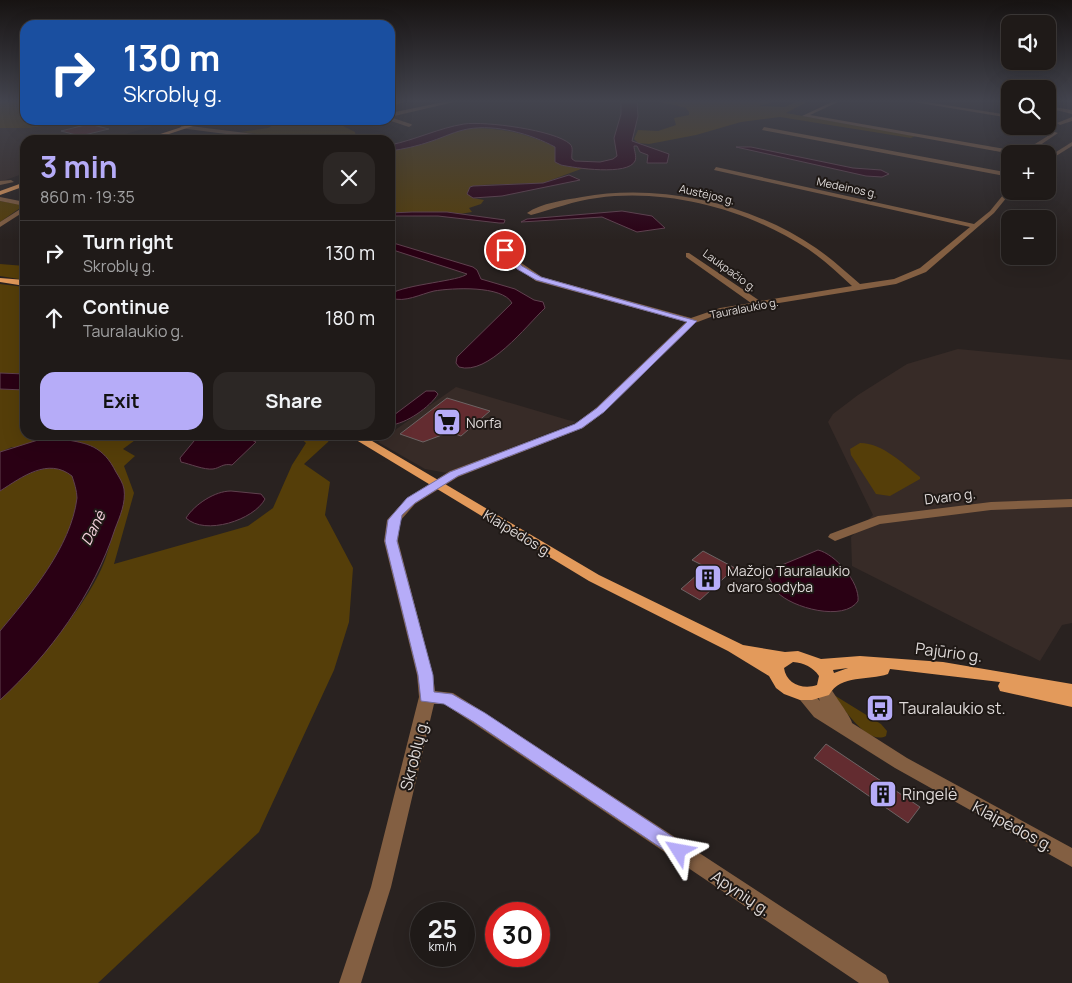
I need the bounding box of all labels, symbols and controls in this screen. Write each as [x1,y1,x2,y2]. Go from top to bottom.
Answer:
map controls [1001,15,1056,265]
button: sound [1001,15,1056,70]
text: 130 m [123,34,220,82]
icon: right [40,40,105,105]
text: Skroblų g. [123,79,222,109]
button: search [1001,80,1056,135]
button: + [1001,145,1056,200]
text: 3 min [40,146,118,187]
button: close [323,152,375,204]
street label: Medeinos g. [815,173,879,201]
street label: Austėjos g. [678,180,736,208]
text: 860 m · 19:35 [40,186,135,208]
button: − [1001,210,1056,265]
text: Turn right [83,229,173,255]
pin [484,229,526,271]
icon: arrive [491,236,519,264]
icon: right [40,239,68,267]
text: 130 m [326,240,375,266]
street label: Laukpačio g. [700,245,760,295]
text: Skroblų g. [83,255,155,277]
text: Continue [83,294,169,320]
street label: Tauralaukio g. [708,294,780,322]
icon: ahead [40,304,68,332]
text: 180 m [325,305,375,331]
text: Tauralaukio g. [83,320,184,342]
button: Exit [40,372,203,430]
button: Share [213,372,375,430]
supermarket icon: Norfa [432,407,462,437]
place label: Norfa [466,413,501,432]
street label: Dvaro g. [923,483,977,509]
street label: Klaipėdos g. [480,505,556,561]
water label: Danė [75,506,111,549]
place label: Mažojo Tauralaukio dvaro sodyba [727,561,850,596]
building icon: Mažojo Tauralaukio dvaro sodyba [693,563,723,593]
street label: Pajūrio g. [914,637,984,667]
bus stop icon: Tauralaukio st. [865,693,895,723]
place label: Tauralaukio st. [899,697,1005,719]
street label: Skroblų g. [395,717,433,793]
building icon: Ringelė [868,779,898,809]
place label: Ringelė [902,783,957,805]
street label: Klaipėdos g. [969,795,1057,857]
position arrow [652,824,704,876]
street label: Apynių g. [707,865,775,921]
speed limit sign: 30 [485,902,550,967]
text: 25 [428,911,457,946]
text: km/h [429,938,456,955]

